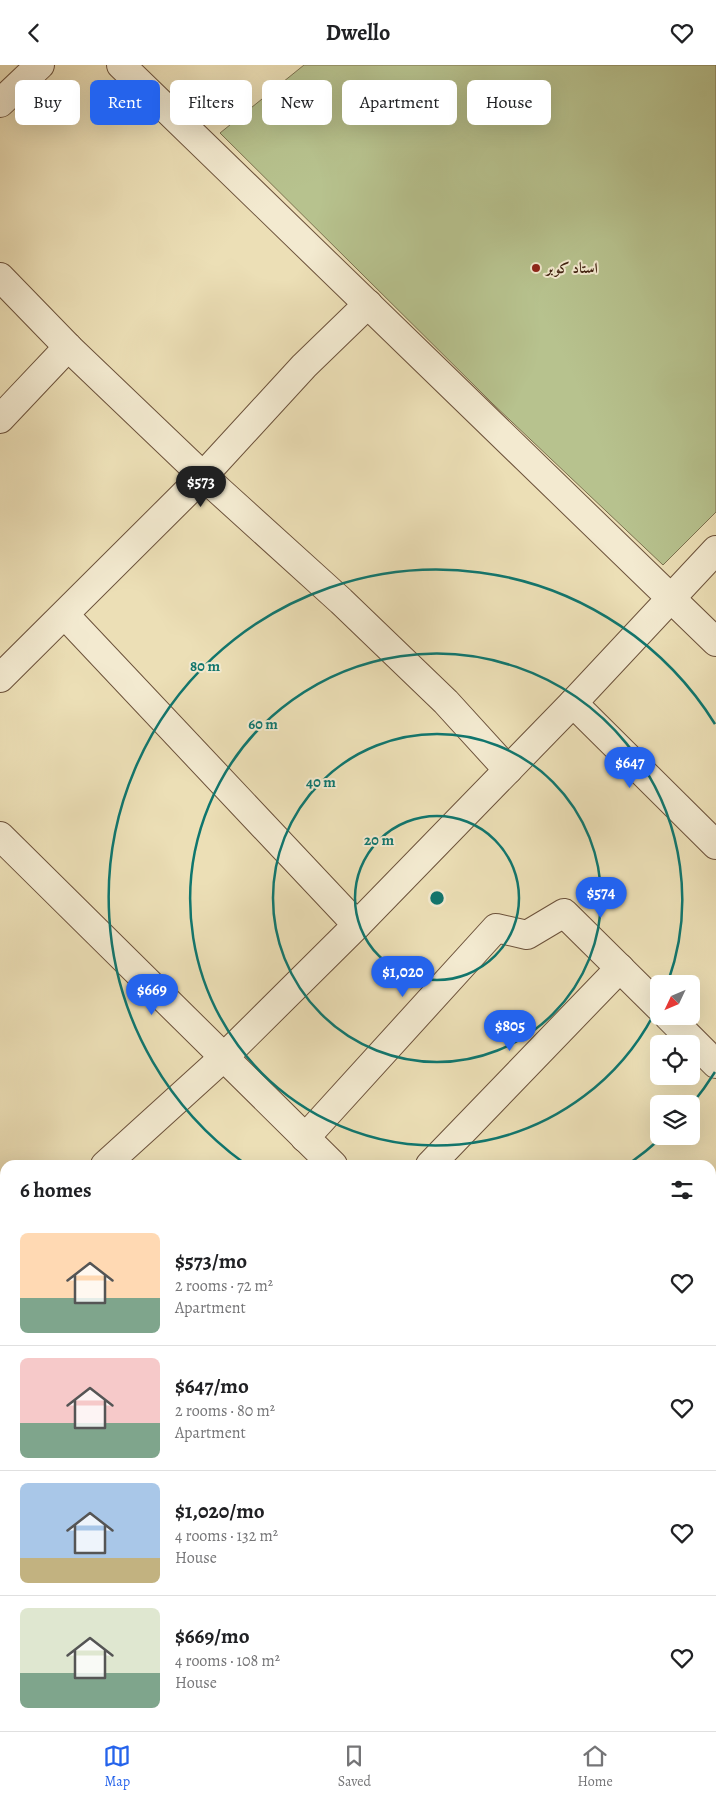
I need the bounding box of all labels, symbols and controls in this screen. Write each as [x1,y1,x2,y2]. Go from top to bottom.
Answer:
text: Dwello [326,18,390,48]
icon: back [20,19,48,47]
icon: heart [668,19,696,47]
chip: Buy [15,80,80,125]
chip: Rent [90,80,160,125]
chip: Filters [170,80,252,125]
chip: New [262,80,332,125]
chip: Apartment [342,80,457,125]
chip: House [467,80,551,125]
place label: استاد كوبر [544,258,598,278]
marker: استاد كوبر [530,262,542,274]
pin: $573 [171,465,231,508]
text: $573 [187,471,215,493]
text: 80 m [190,656,220,676]
text: 60 m [248,714,278,734]
pin: $647 [600,747,660,789]
text: $647 [615,752,645,774]
text: 40 m [306,772,336,792]
text: 20 m [364,830,394,850]
pin: $574 [571,877,631,919]
text: $574 [587,882,615,904]
centre of rings [428,889,446,907]
pin: $1,020 [362,955,444,998]
text: $1,020 [382,961,424,983]
pin: $669 [122,973,182,1016]
north arrow [650,975,700,1025]
map controls [650,975,700,1145]
text: $669 [137,979,167,1001]
pin: $805 [480,1009,540,1052]
text: $805 [495,1015,525,1037]
button: locate [650,1035,700,1085]
button: layers [650,1095,700,1145]
text: 6 homes [20,1176,92,1204]
icon: filters [668,1176,696,1204]
text: $573/mo [175,1247,247,1275]
icon: home [60,1253,120,1313]
icon: heart [668,1269,696,1297]
text: 2 rooms · 72 m² [175,1275,273,1297]
text: Apartment [175,1297,246,1319]
text: $647/mo [175,1372,249,1400]
icon: home [60,1378,120,1438]
icon: heart [668,1394,696,1422]
text: 2 rooms · 80 m² [175,1400,275,1422]
text: Apartment [175,1422,246,1444]
text: $1,020/mo [175,1497,265,1525]
icon: home [60,1503,120,1563]
icon: heart [668,1519,696,1547]
text: 4 rooms · 132 m² [175,1525,278,1547]
text: House [175,1547,217,1569]
text: $669/mo [175,1622,249,1650]
icon: home [60,1628,120,1688]
icon: heart [668,1644,696,1672]
text: 4 rooms · 108 m² [175,1650,280,1672]
text: House [175,1672,217,1694]
tab: Map [103,1742,131,1791]
tab: Saved [338,1742,371,1791]
tab: Home [578,1742,613,1791]

